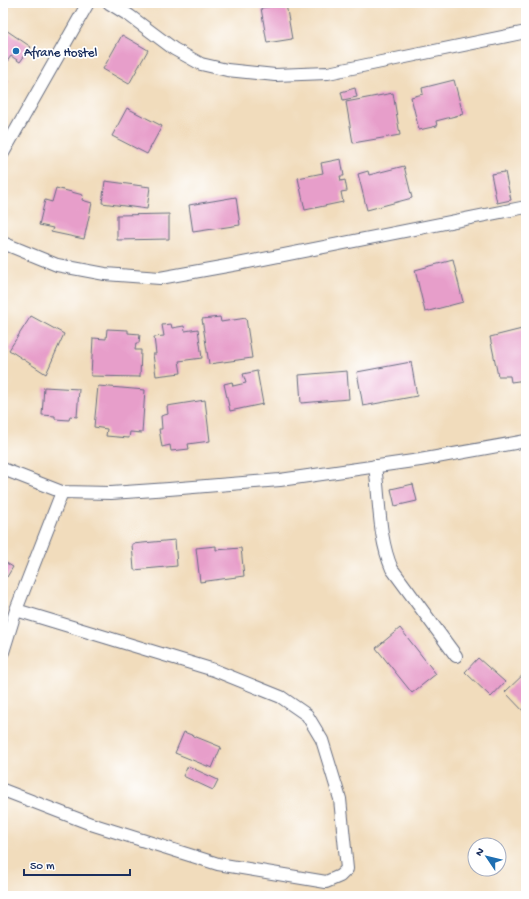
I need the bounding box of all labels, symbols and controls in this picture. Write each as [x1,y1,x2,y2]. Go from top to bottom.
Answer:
marker: Afrane Hostel [11,46,21,56]
place label: Afrane Hostel [24,46,97,61]
north arrow [467,837,507,877]
text: N [473,846,487,859]
scale bar [24,851,130,877]
text: 50 m [30,860,55,874]

